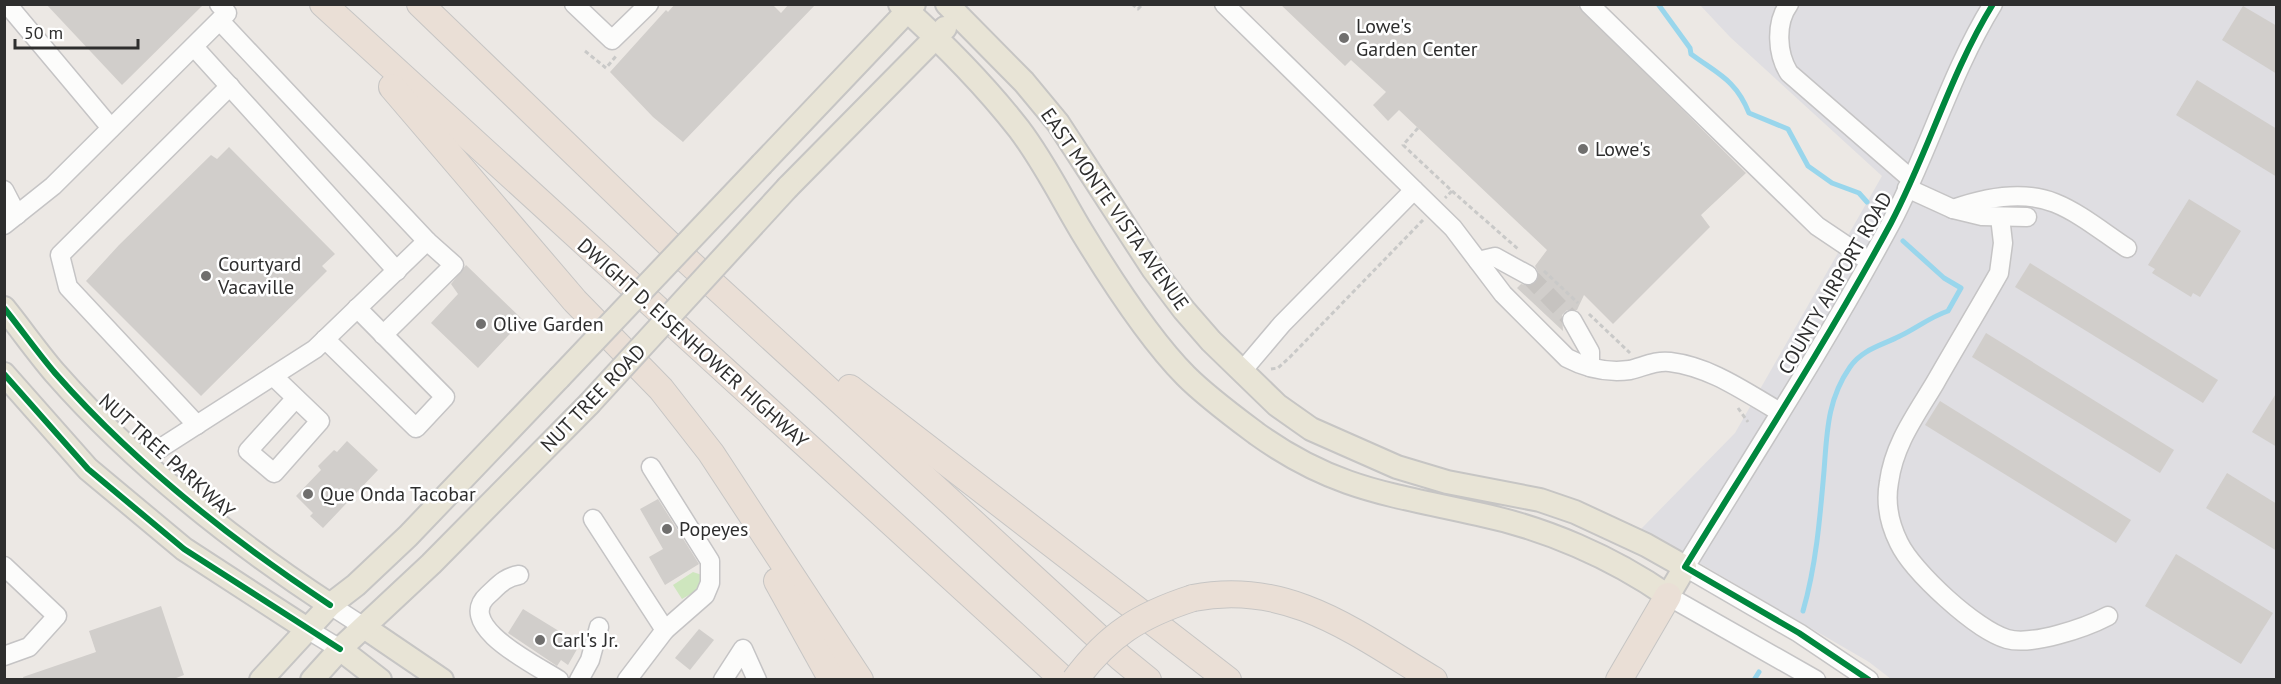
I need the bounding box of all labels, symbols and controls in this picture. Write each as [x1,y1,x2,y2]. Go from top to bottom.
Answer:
scale bar [15,12,138,50]
place label: Lowe's Garden Center [1356,13,1478,62]
text: 50 m [24,21,63,44]
marker: Lowe's Garden Center [1337,31,1351,45]
street label: EAST MONTE VISTA AVENUE [1035,103,1195,315]
place label: Lowe's [1595,136,1651,162]
marker: Lowe's [1576,142,1590,156]
street label: COUNTY AIRPORT ROAD [1772,187,1898,379]
street label: DWIGHT D. EISENHOWER HIGHWAY [572,232,815,454]
place label: Courtyard Vacaville [217,251,301,300]
marker: Courtyard Vacaville [199,269,213,283]
place label: Olive Garden [493,311,604,337]
marker: Olive Garden [474,317,488,331]
street label: NUT TREE ROAD [535,339,651,457]
street label: NUT TREE PARKWAY [93,388,241,525]
place label: Que Onda Tacobar [320,481,476,507]
marker: Que Onda Tacobar [301,487,315,501]
place label: Popeyes [679,516,748,542]
marker: Popeyes [660,522,674,536]
place label: Carl's Jr. [552,627,618,653]
marker: Carl's Jr. [533,633,547,647]

